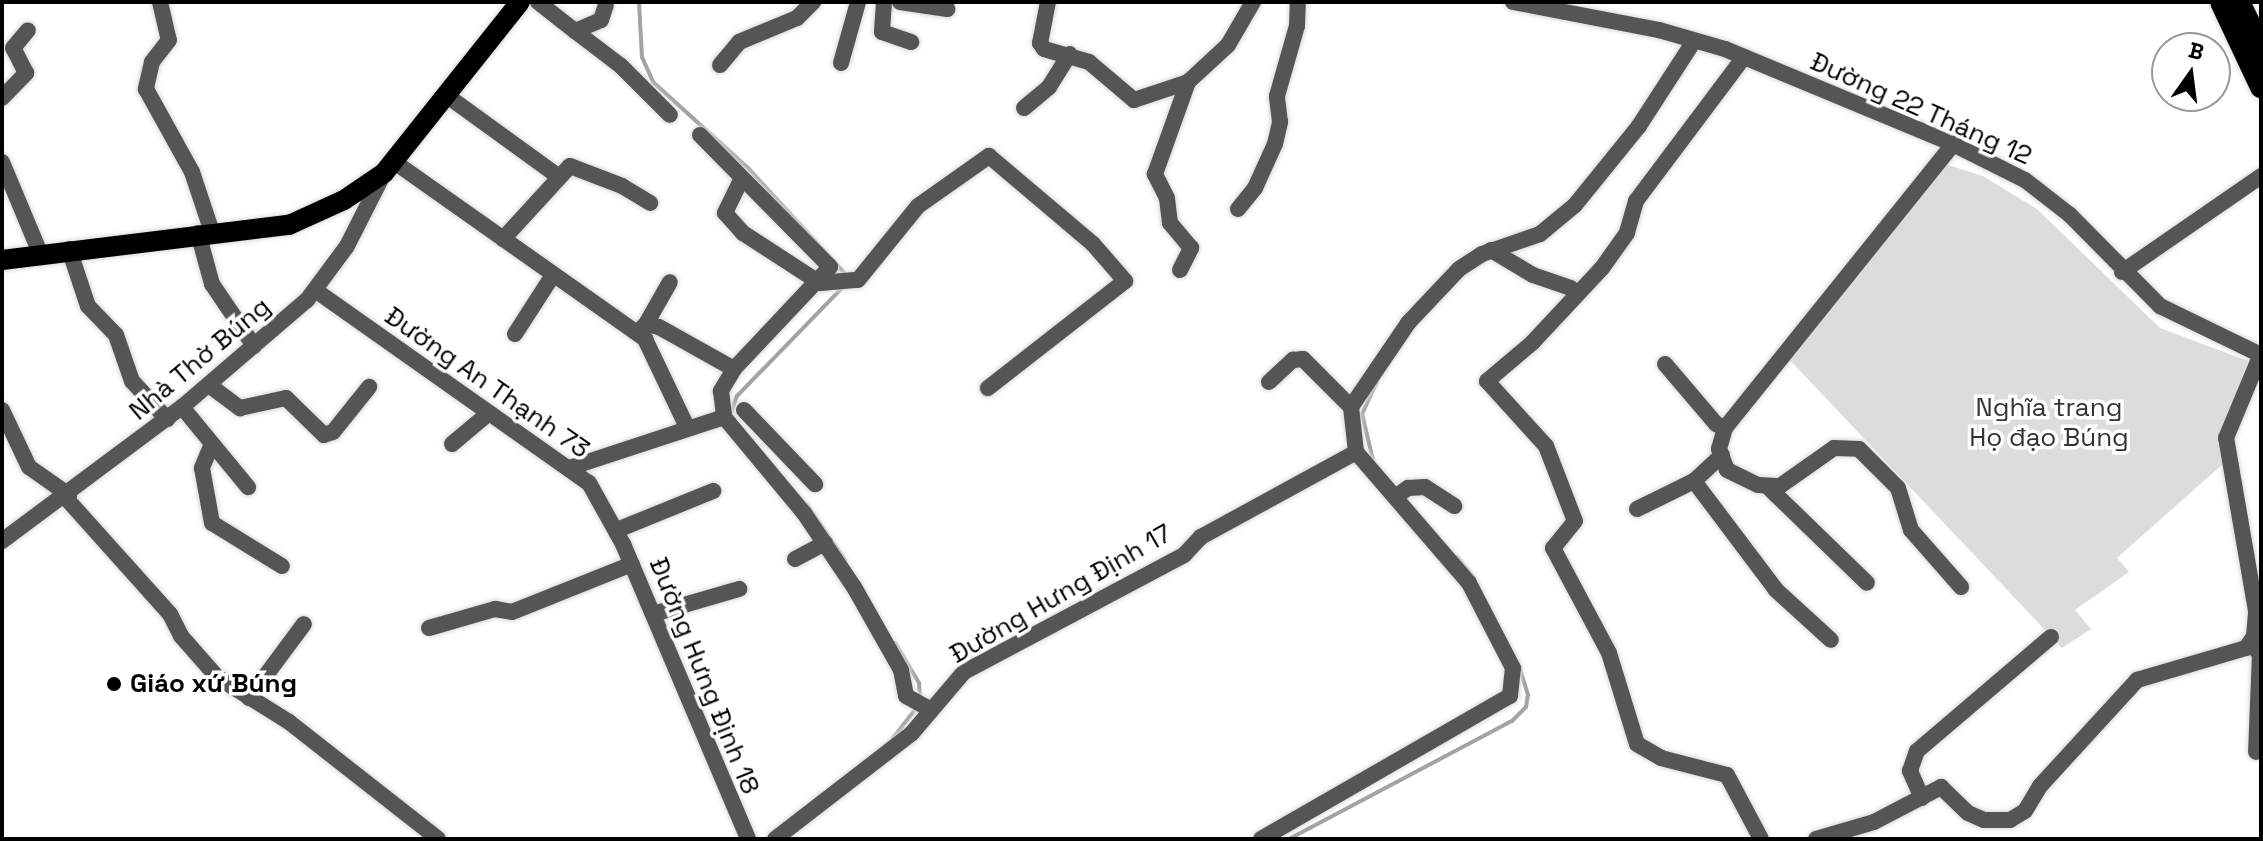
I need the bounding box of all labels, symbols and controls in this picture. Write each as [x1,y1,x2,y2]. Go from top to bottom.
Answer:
north arrow [2151,32,2231,112]
text: B [2186,35,2207,66]
street label: Đường 22 Tháng 12 [1805,46,2037,172]
street label: Nhà Thờ Búng [123,291,277,427]
street label: Đường An Thạnh 73 [378,300,596,466]
park label: Nghĩa trang Họ đạo Búng [1969,392,2129,454]
street label: Đường Hưng Định 17 [945,518,1177,670]
street label: Đường Hưng Định 18 [642,553,766,799]
place label: Giáo xứ Búng [130,668,297,700]
marker: Giáo xứ Búng [105,675,123,693]

